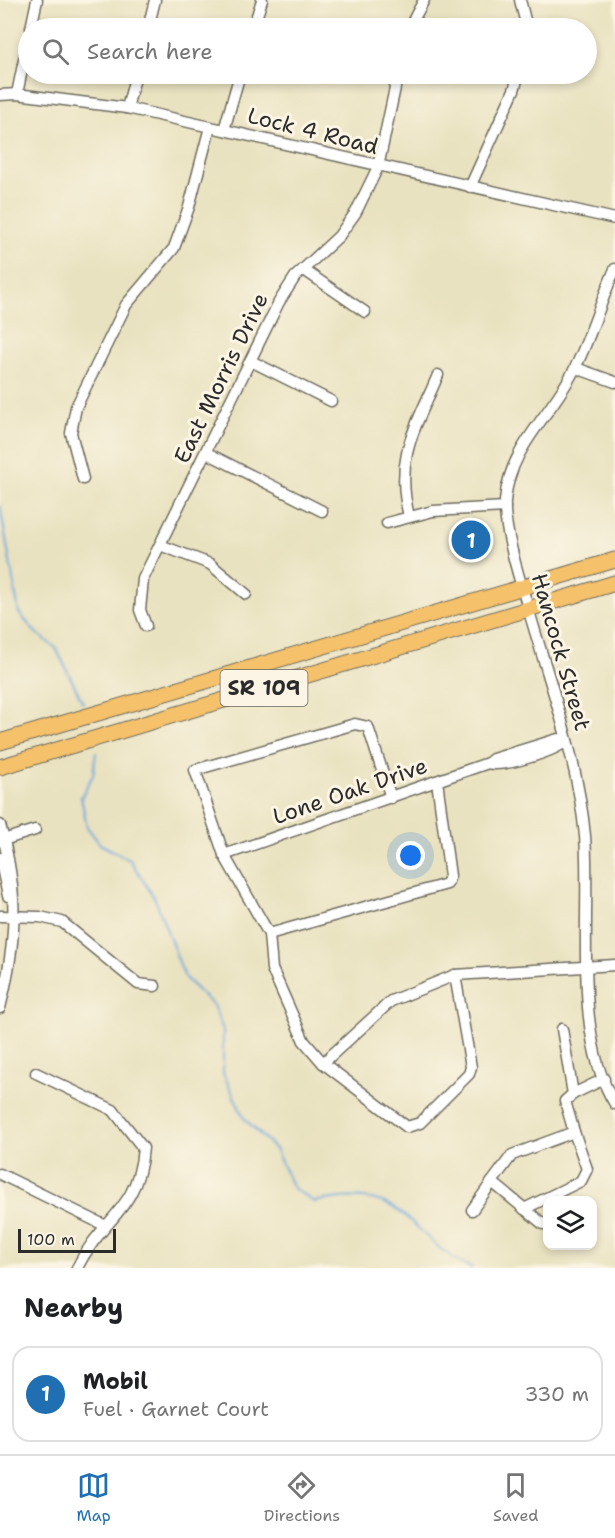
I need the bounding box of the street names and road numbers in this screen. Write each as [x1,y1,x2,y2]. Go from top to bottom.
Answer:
street label: Lock 4 Road [245,101,381,161]
street label: East Morris Drive [167,288,275,468]
street label: Hancock Street [525,570,597,734]
road number: SR 109 [220,670,308,706]
street label: Lone Oak Drive [269,751,431,831]

